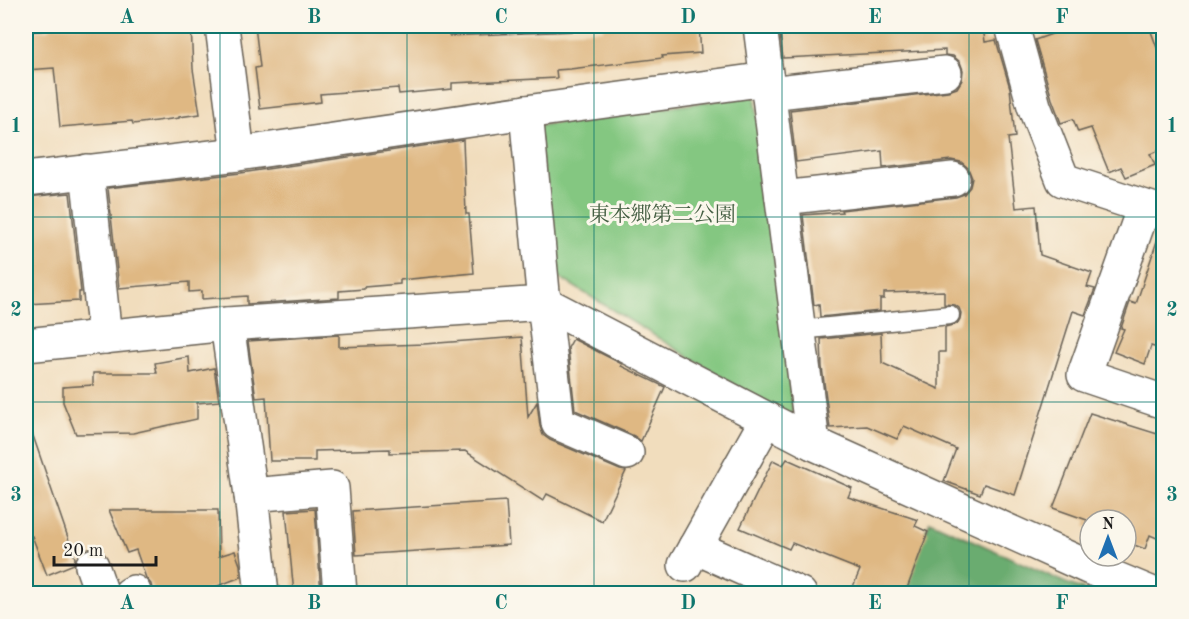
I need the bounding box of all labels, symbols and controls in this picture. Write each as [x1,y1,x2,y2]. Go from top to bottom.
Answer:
text: A [119,8,135,28]
text: B [307,8,321,28]
text: C [494,8,508,28]
text: D [680,8,696,28]
text: E [868,8,882,28]
text: F [1055,8,1069,28]
text: 1 [10,117,22,137]
text: 1 [1166,117,1178,137]
park label: 東本郷第二公園 [589,203,736,226]
text: 2 [10,301,22,321]
text: 2 [1166,301,1178,321]
text: 3 [10,486,22,506]
text: 3 [1166,486,1178,506]
north arrow [1078,508,1138,568]
text: N [1102,517,1115,533]
scale bar [54,529,156,567]
text: 20 m [63,542,103,560]
text: A [119,594,135,614]
text: B [307,594,321,614]
text: C [494,594,508,614]
text: D [680,594,696,614]
text: E [868,594,882,614]
text: F [1055,594,1069,614]

